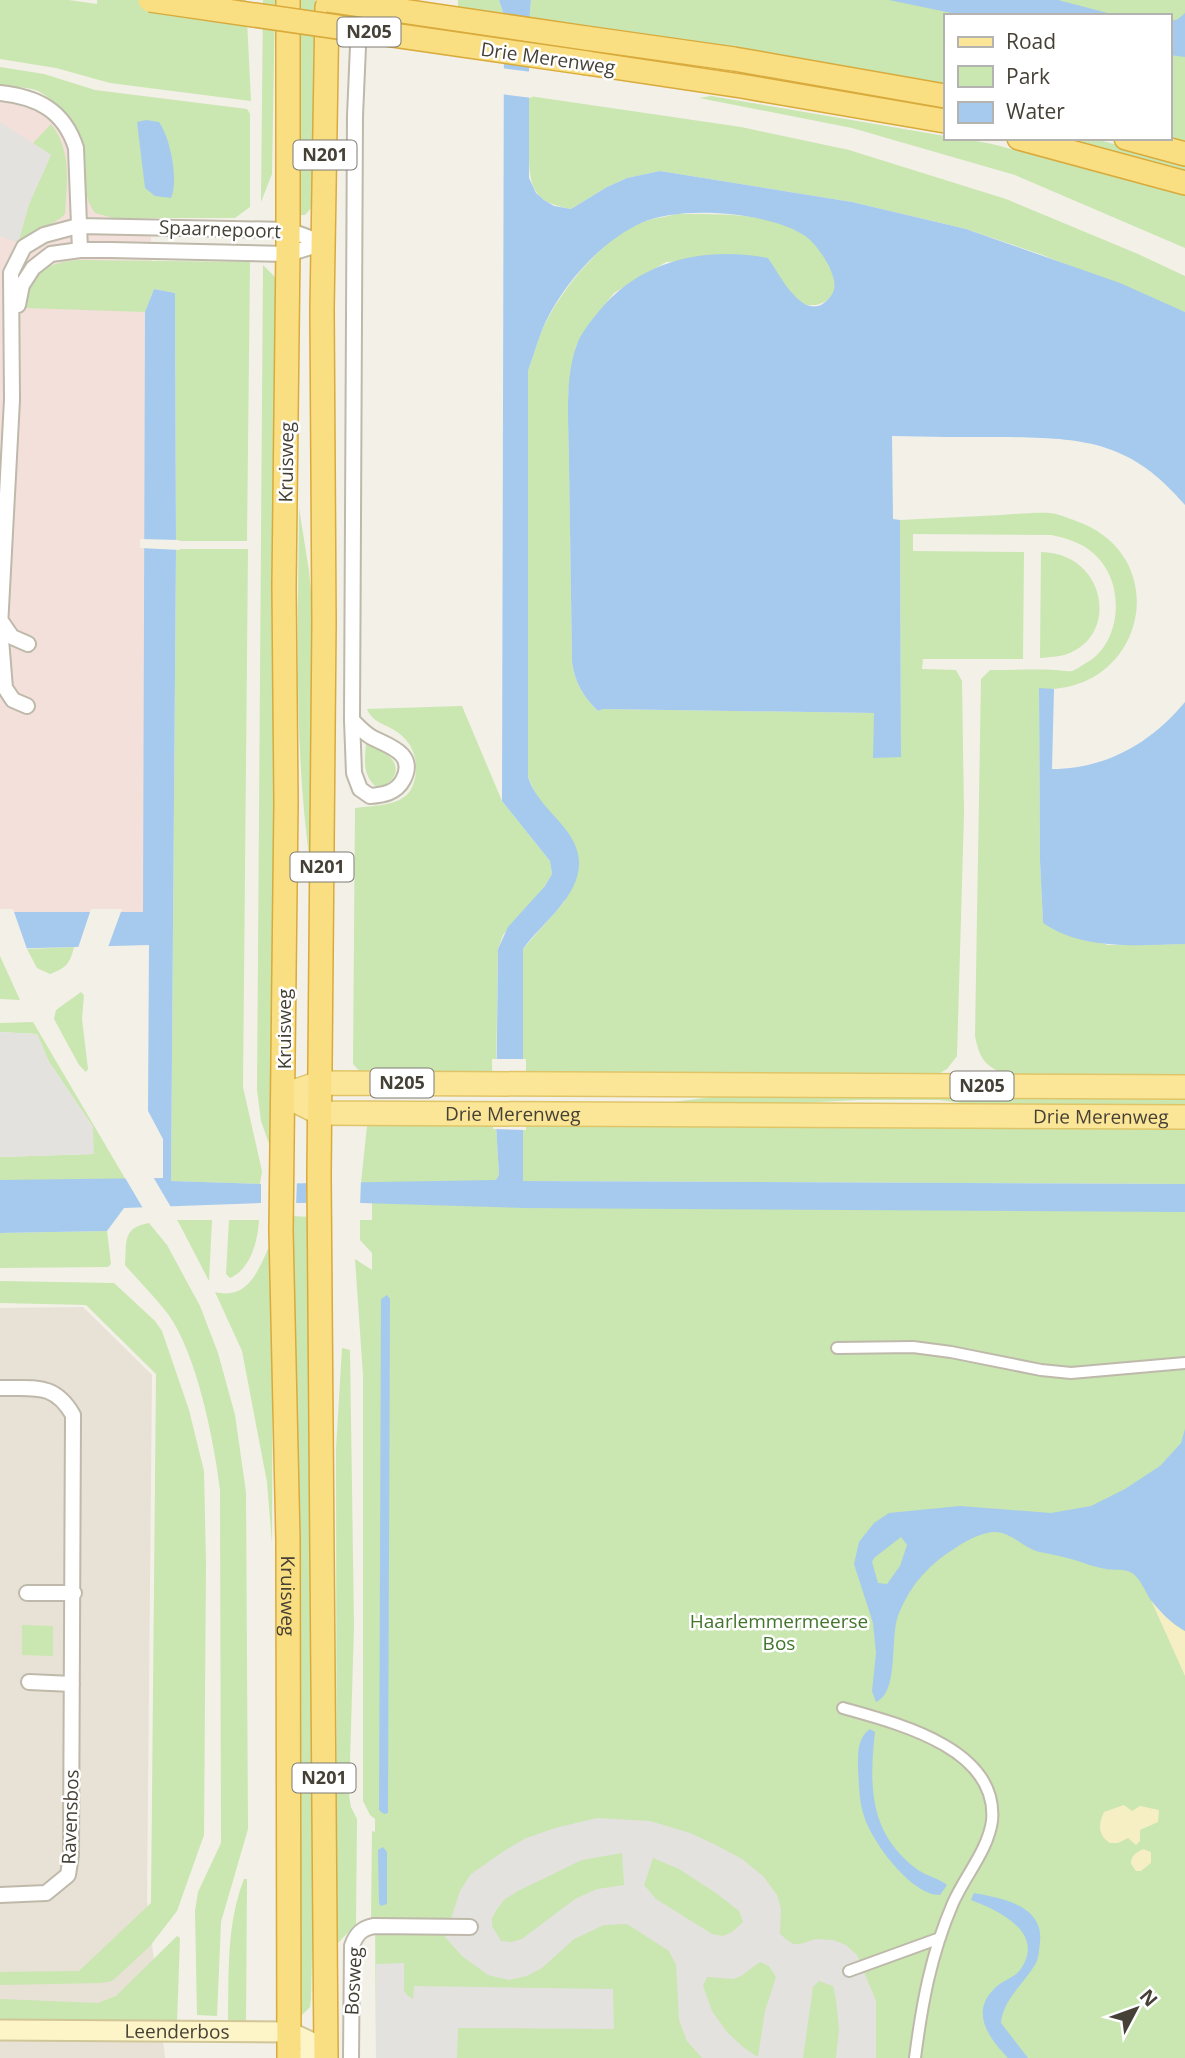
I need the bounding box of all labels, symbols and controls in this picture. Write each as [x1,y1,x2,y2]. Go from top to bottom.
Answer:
legend [944,14,1171,140]
road number: N205 [338,17,400,46]
text: Road [1006,27,1056,55]
street label: Drie Merenweg [479,36,617,80]
text: Park [1006,62,1050,90]
text: Water [1006,97,1065,125]
road number: N201 [294,140,356,170]
street label: Spaarnepoort [158,214,282,244]
street label: Kruisweg [272,421,300,503]
road number: N201 [290,852,354,882]
street label: Kruisweg [271,989,297,1069]
road number: N205 [370,1068,434,1098]
road number: N205 [950,1072,1014,1100]
street label: Drie Merenweg [445,1101,581,1127]
street label: Drie Merenweg [1033,1103,1169,1130]
street label: Kruisweg [275,1556,301,1636]
park label: Haarlemmermeerse Bos [690,1608,868,1656]
road number: N201 [292,1764,356,1792]
street label: Ravensbos [55,1769,85,1865]
street label: Bosweg [338,1946,368,2016]
north arrow [1101,1974,1171,2044]
text: N [1134,1983,1164,2012]
street label: Leenderbos [124,2018,230,2045]

